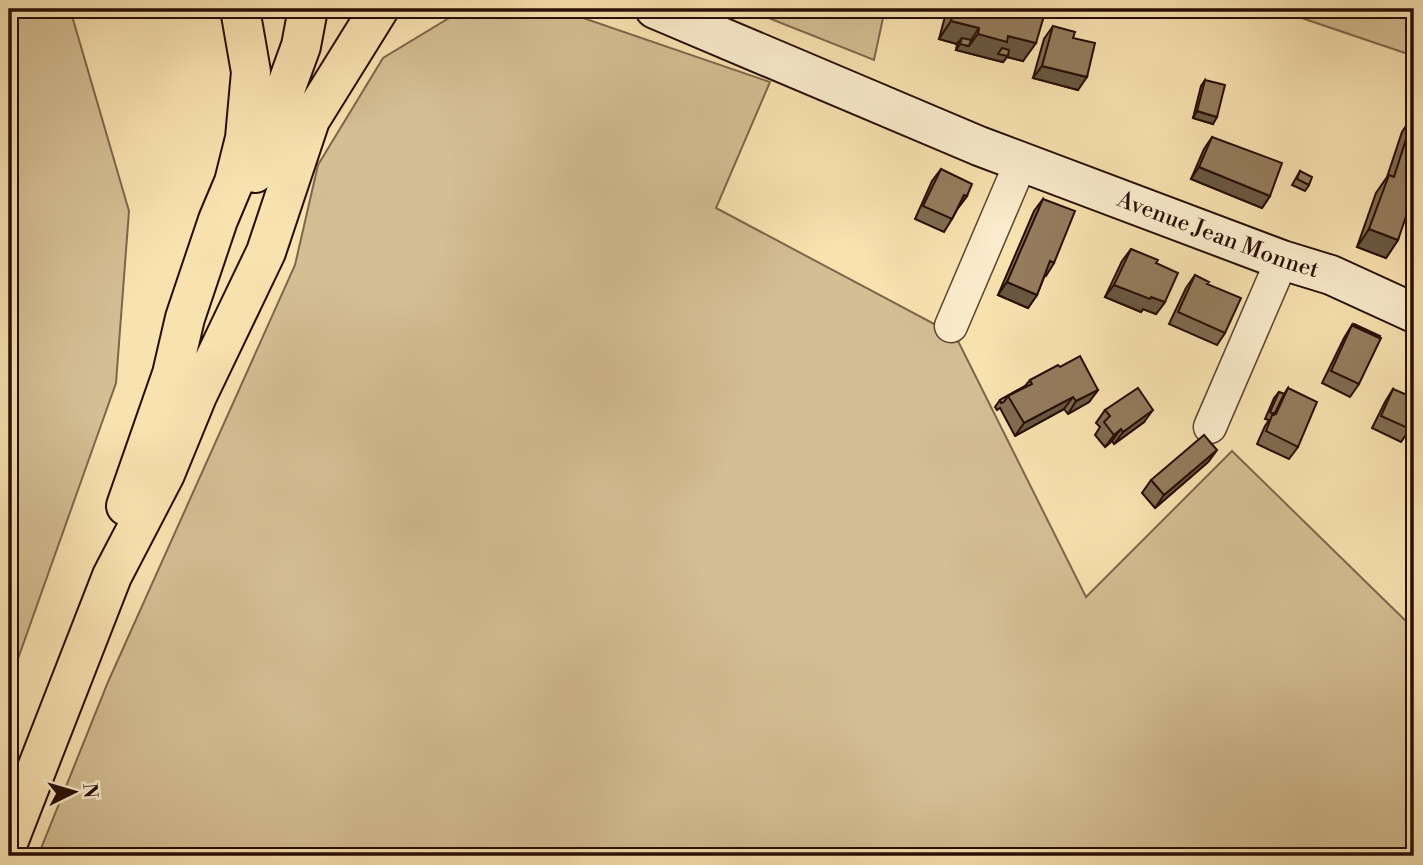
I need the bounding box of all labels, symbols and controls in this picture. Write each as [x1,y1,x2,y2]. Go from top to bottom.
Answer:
street label: Avenue Jean Monnet [1112,185,1322,284]
north arrow [38,756,108,826]
text: N [77,782,103,799]

